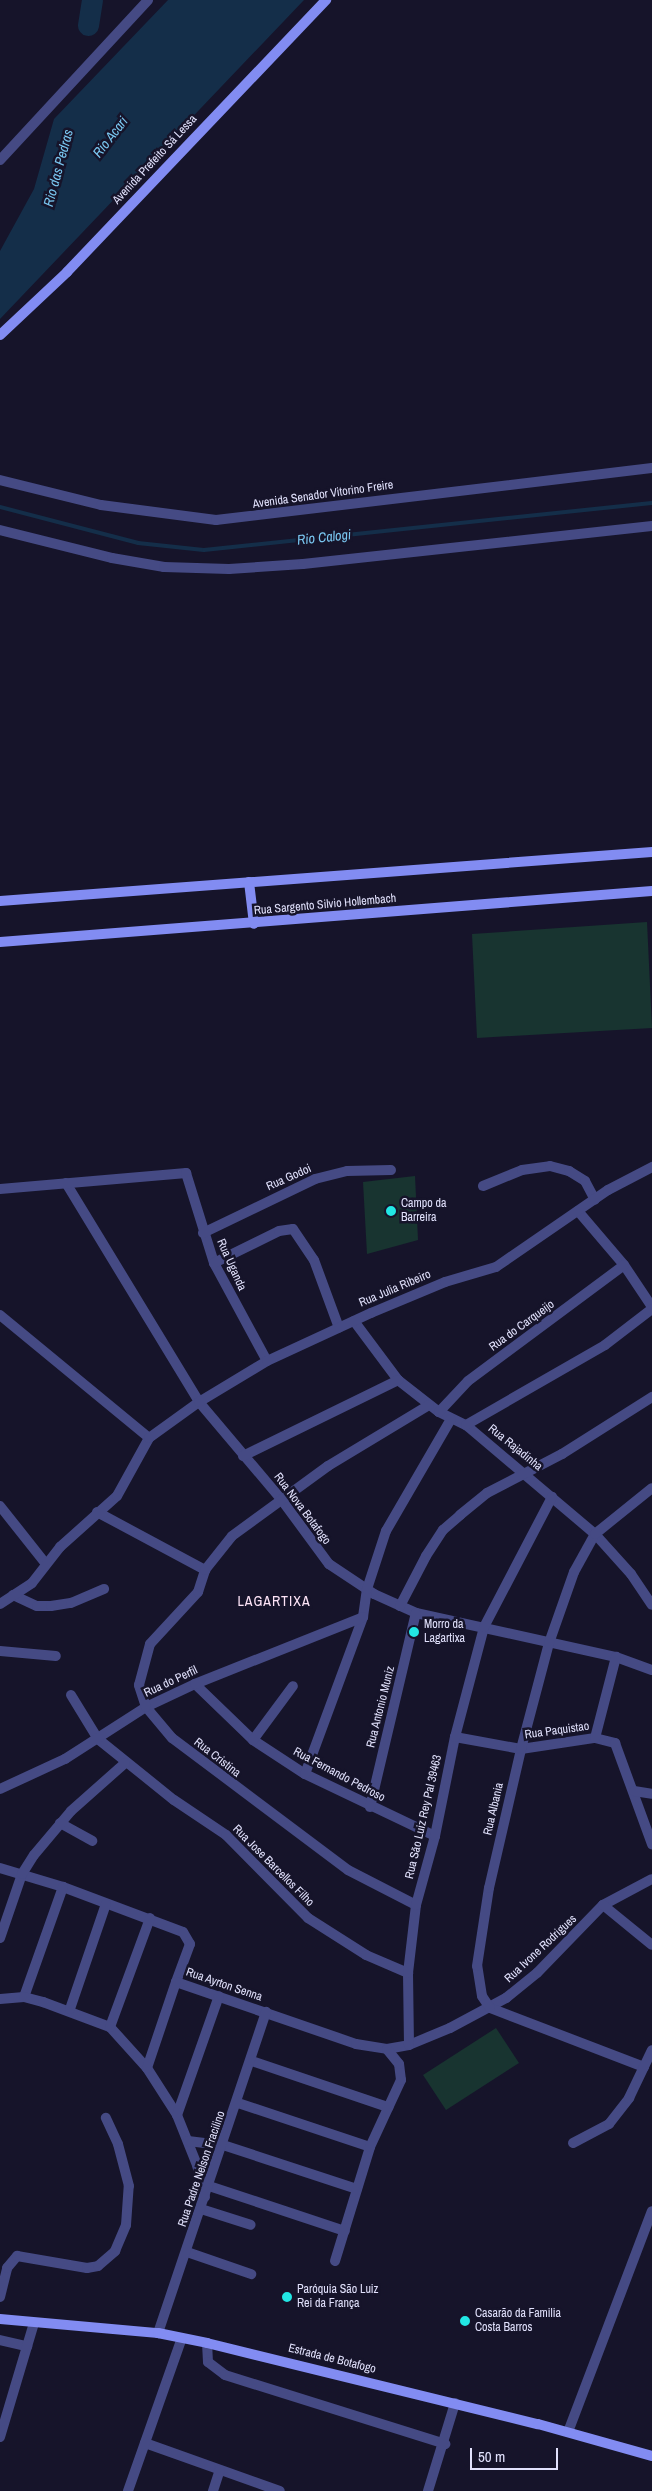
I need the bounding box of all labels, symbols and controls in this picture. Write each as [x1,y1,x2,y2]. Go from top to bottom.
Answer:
street label: Avenida Prefeito Sá Lessa [110,112,200,208]
water label: Rio Acari [89,113,131,161]
water label: Rio das Pedras [40,128,76,208]
street label: Avenida Senador Vitorino Freire [252,478,394,512]
water label: Rio Calogi [296,526,352,548]
street label: Rua Sargento Silvio Hollembach [253,892,397,918]
street label: Rua Godoi [264,1162,314,1194]
place label: Campo da Barreira [401,1197,446,1225]
marker: Campo da Barreira [385,1205,397,1217]
street label: Rua Uganda [213,1237,249,1293]
street label: Rua Julia Ribeiro [357,1267,433,1311]
street label: Rua do Carqueijo [487,1298,557,1354]
street label: Rua Rajadinha [485,1422,545,1474]
street label: Rua Nova Botafogo [270,1470,334,1548]
district label: LAGARTIXA [236,1593,312,1609]
place label: Morro da Lagartixa [424,1618,465,1646]
marker: Morro da Lagartixa [408,1626,420,1638]
street label: Rua do Perfil [142,1663,200,1701]
street label: Rua Antonio Muniz [364,1664,398,1750]
street label: Rua Paquistao [524,1719,590,1743]
street label: Rua Cristina [191,1735,243,1781]
street label: Rua Fernando Pedroso [291,1745,387,1805]
street label: Rua Sāo Luiz Rey Pal 39463 [403,1754,445,1880]
street label: Rua Albania [481,1781,507,1837]
street label: Rua Jose Barcellos Filho [229,1822,317,1910]
street label: Rua Ivone Rodrigues [502,1912,580,1986]
street label: Rua Ayrton Senna [184,1965,264,2005]
street label: Rua Padre Nelson Fracilino [175,2109,229,2229]
place label: Paróquia São Luiz Rei da França [297,2283,379,2311]
marker: Paróquia São Luiz Rei da França [281,2291,293,2303]
place label: Casarão da Familia Costa Barros [475,2307,561,2335]
marker: Casarão da Familia Costa Barros [459,2315,471,2327]
street label: Estrada de Botafogo [287,2341,377,2377]
scale bar [472,2438,560,2470]
text: 50 m [478,2446,505,2467]

